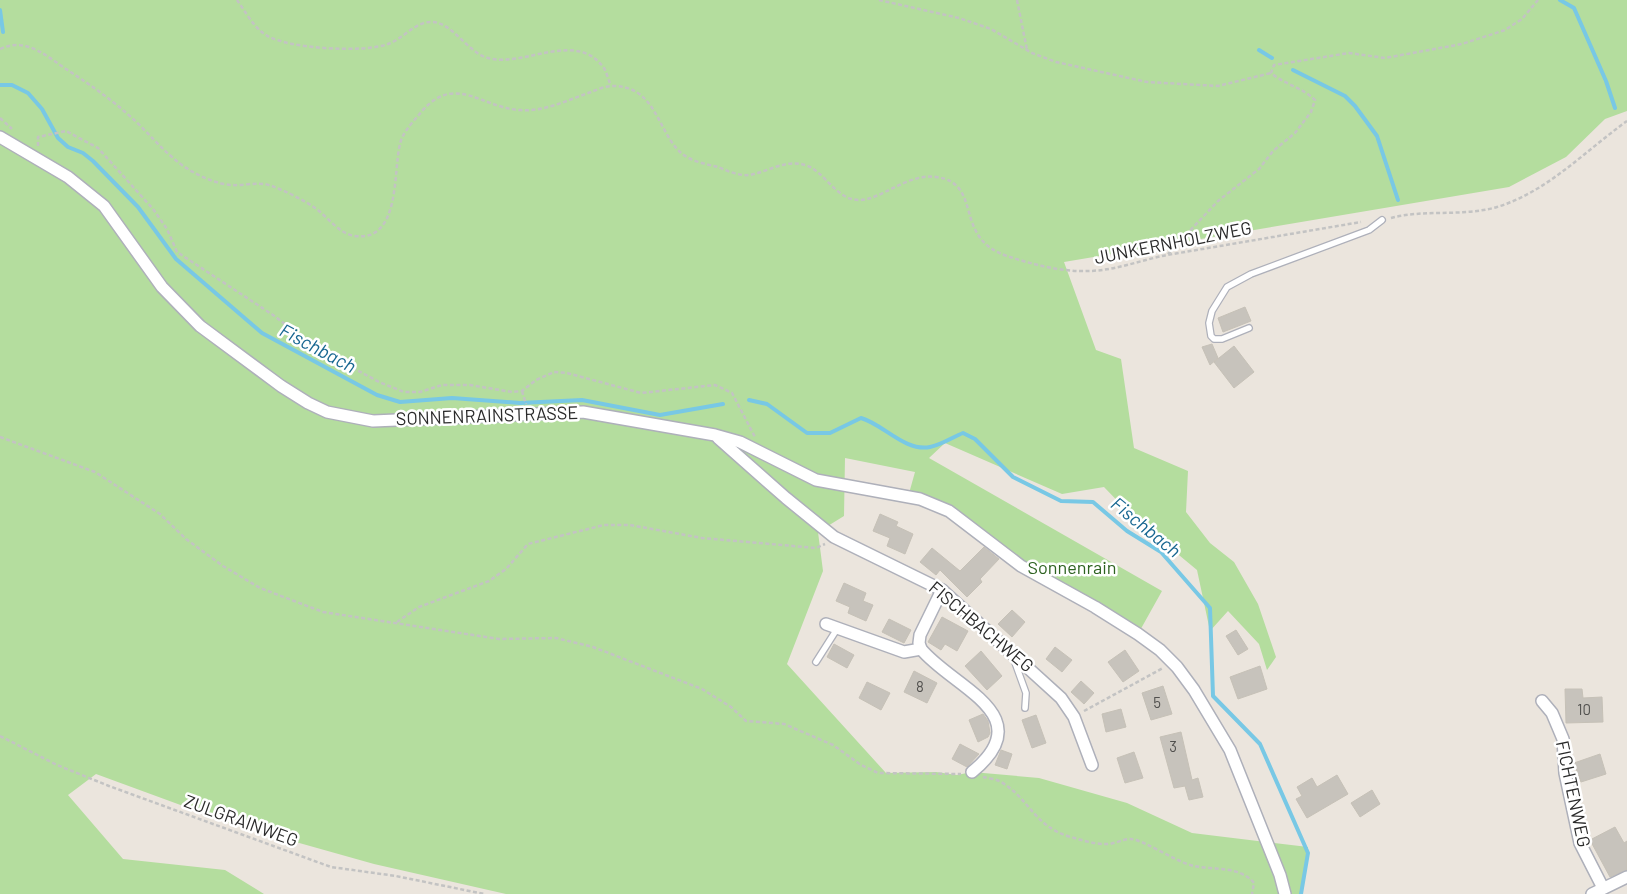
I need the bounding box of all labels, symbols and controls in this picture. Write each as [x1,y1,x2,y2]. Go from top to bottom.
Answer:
street label: JUNKERNHOLZWEG [1092,216,1253,268]
water label: Fischbach [276,318,360,377]
street label: SONNENRAINSTRASSE [395,401,578,429]
water label: Fischbach [1107,492,1186,562]
park label: Sonnenrain [1028,556,1116,578]
street label: FISCHBACHWEG [925,576,1038,676]
house number: 8 [916,677,924,695]
house number: 5 [1153,693,1161,711]
house number: 10 [1577,700,1591,718]
house number: 3 [1169,737,1177,755]
street label: FICHTENWEG [1552,739,1596,849]
street label: ZULGRAINWEG [181,789,301,851]

